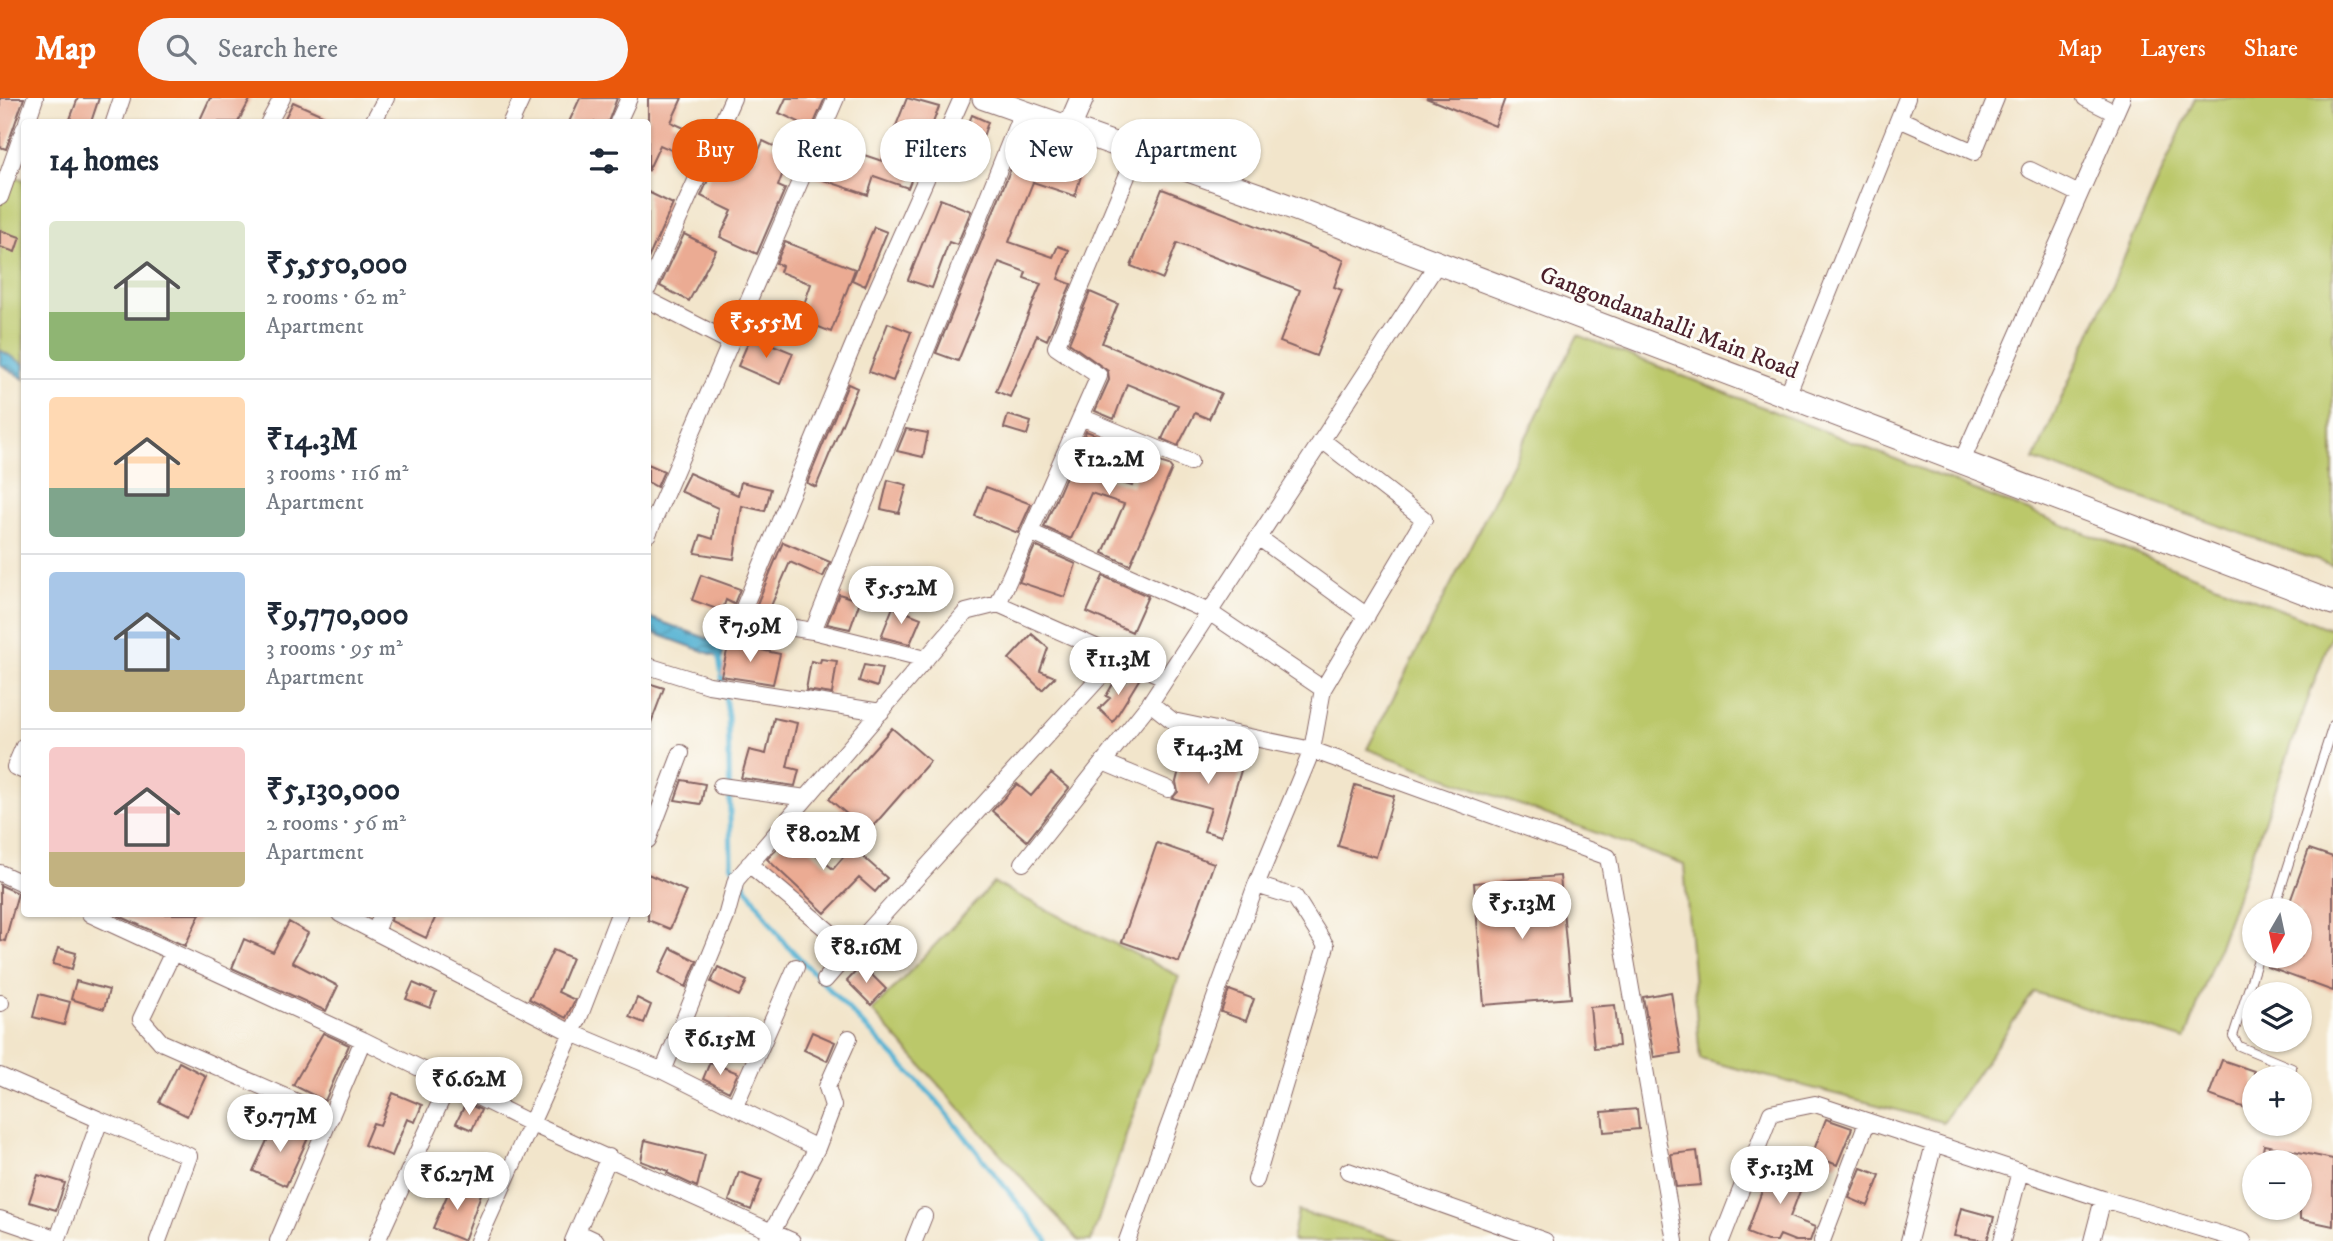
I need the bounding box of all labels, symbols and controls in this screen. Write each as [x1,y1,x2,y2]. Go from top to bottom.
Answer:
search box [138,18,628,81]
text: Map [35,29,96,70]
icon: search [162,30,200,68]
text: Search here [218,33,338,66]
text: Map [2058,34,2102,64]
text: Layers [2140,34,2206,64]
text: Share [2244,34,2298,64]
chip: Buy [672,119,758,182]
chip: Rent [772,119,866,182]
chip: Filters [880,119,991,182]
chip: New [1005,119,1097,182]
chip: Apartment [1111,119,1261,182]
icon: filters [585,142,623,180]
text: 14 homes [49,143,159,180]
text: ₹5,550,000 [266,246,407,283]
icon: home [105,249,189,333]
street label: Gangondanahalli Main Road [1535,260,1803,386]
text: 2 rooms · 62 m² [266,283,406,312]
pin: ₹5.55M [709,300,823,360]
text: ₹5.55M [730,308,802,337]
text: Apartment [266,312,364,341]
text: ₹14.3M [266,422,358,459]
icon: home [105,425,189,509]
pin: ₹12.2M [1052,438,1166,497]
text: ₹12.2M [1073,445,1145,474]
text: 3 rooms · 116 m² [266,459,409,488]
text: Apartment [266,488,364,517]
pin: ₹5.52M [844,566,958,626]
text: ₹5.52M [865,574,937,603]
text: ₹9,770,000 [266,597,409,634]
icon: home [105,600,189,684]
pin: ₹7.9M [701,604,799,664]
text: ₹7.9M [718,612,782,641]
text: 3 rooms · 95 m² [266,634,403,663]
pin: ₹11.3M [1061,638,1175,697]
text: ₹11.3M [1085,645,1151,674]
text: Apartment [266,663,364,692]
pin: ₹14.3M [1151,726,1265,786]
text: ₹14.3M [1173,734,1243,763]
text: ₹5,130,000 [266,772,400,809]
icon: home [105,775,189,859]
text: 2 rooms · 56 m² [266,809,406,838]
pin: ₹8.02M [766,812,880,872]
text: ₹8.02M [786,820,860,849]
text: Apartment [266,838,364,867]
pin: ₹5.13M [1465,882,1579,941]
text: ₹5.13M [1488,889,1556,918]
north arrow [2242,898,2312,968]
map controls [2242,898,2312,1220]
pin: ₹8.16M [809,926,923,985]
text: ₹8.16M [830,933,902,962]
button: layers [2242,982,2312,1052]
pin: ₹6.15M [663,1018,777,1077]
text: ₹6.15M [684,1025,756,1054]
pin: ₹6.62M [412,1058,526,1117]
text: ₹6.62M [432,1065,506,1094]
button: + [2242,1066,2312,1136]
pin: ₹9.77M [223,1094,337,1154]
text: ₹9.77M [243,1102,317,1131]
pin: ₹5.13M [1723,1146,1837,1206]
button: − [2242,1150,2312,1220]
pin: ₹6.27M [400,1152,514,1212]
text: ₹5.13M [1746,1154,1814,1183]
text: ₹6.27M [420,1160,494,1189]

